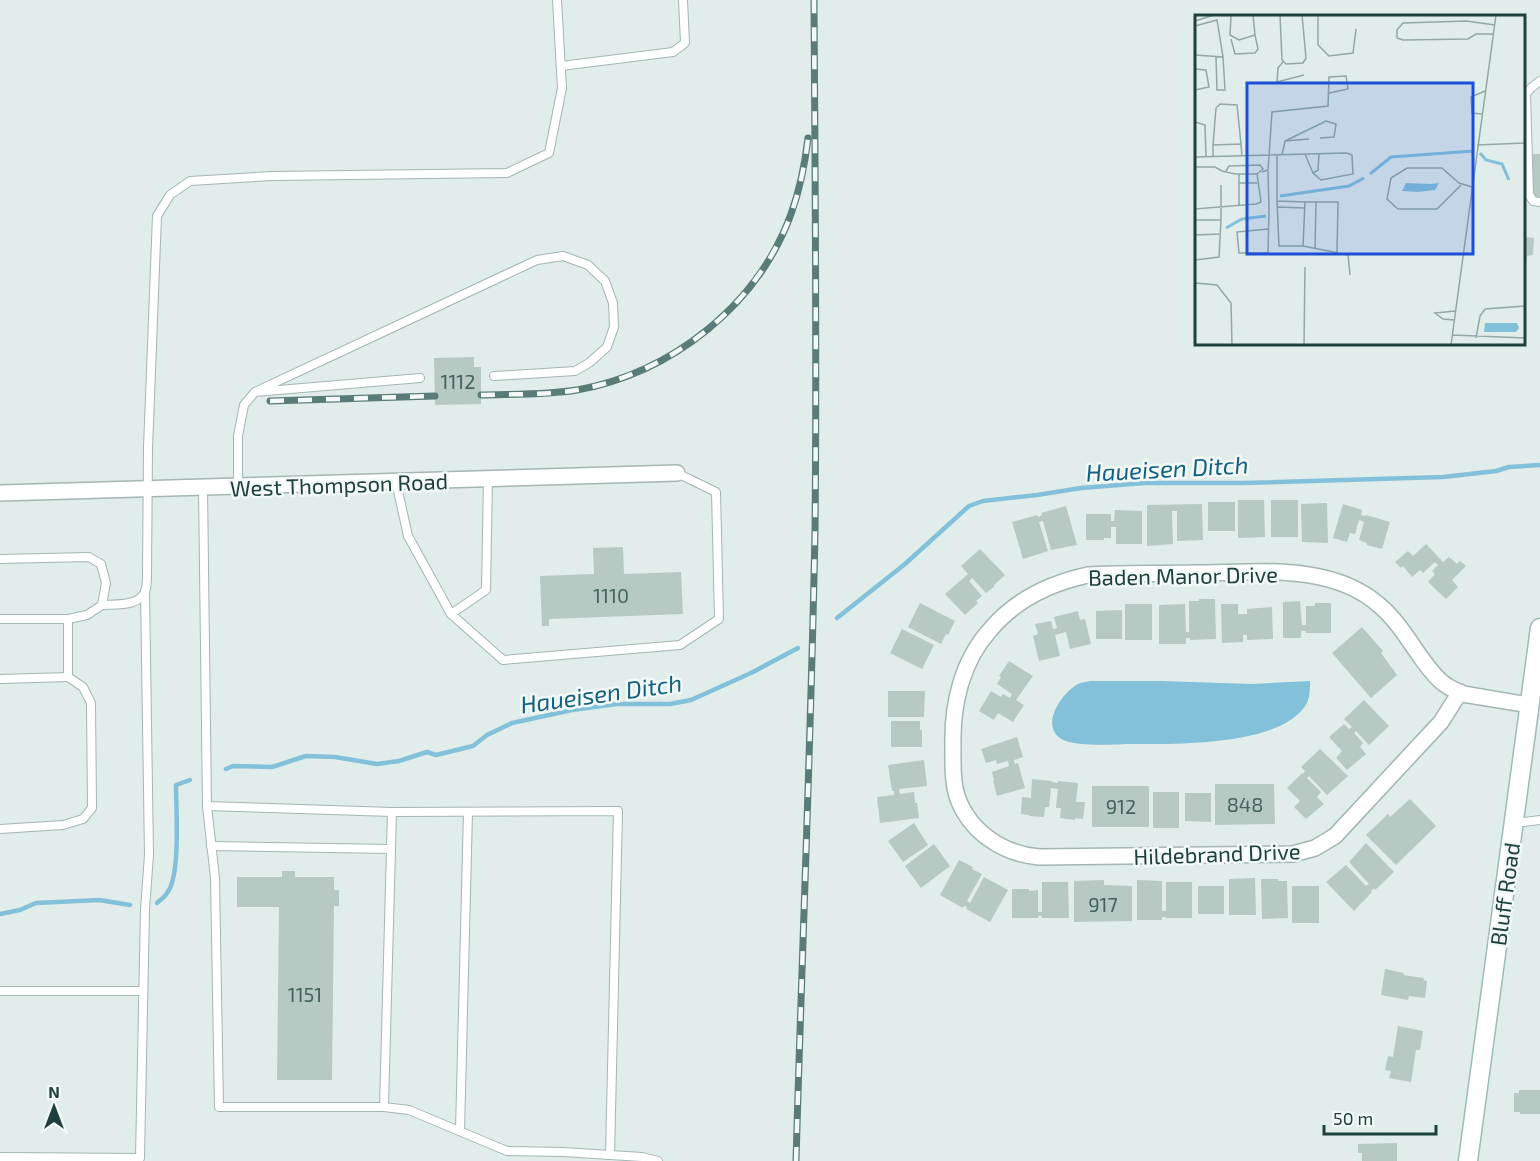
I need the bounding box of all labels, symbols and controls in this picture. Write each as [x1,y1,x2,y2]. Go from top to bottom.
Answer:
inset map [1195,15,1525,345]
house number: 1112 [440,369,476,393]
water label: Haueisen Ditch [1085,449,1249,487]
street label: West Thompson Road [229,467,449,501]
street label: Baden Manor Drive [1088,560,1278,590]
house number: 1110 [593,583,629,607]
water label: Haueisen Ditch [518,667,684,719]
house number: 848 [1227,792,1263,816]
house number: 912 [1106,794,1136,818]
street label: Hildebrand Drive [1133,837,1301,869]
street label: Bluff Road [1484,841,1524,947]
house number: 917 [1088,892,1118,916]
house number: 1151 [288,982,322,1006]
north arrow [24,1077,84,1137]
text: N [48,1082,60,1101]
scale bar [1324,1098,1436,1136]
text: 50 m [1333,1107,1373,1129]

